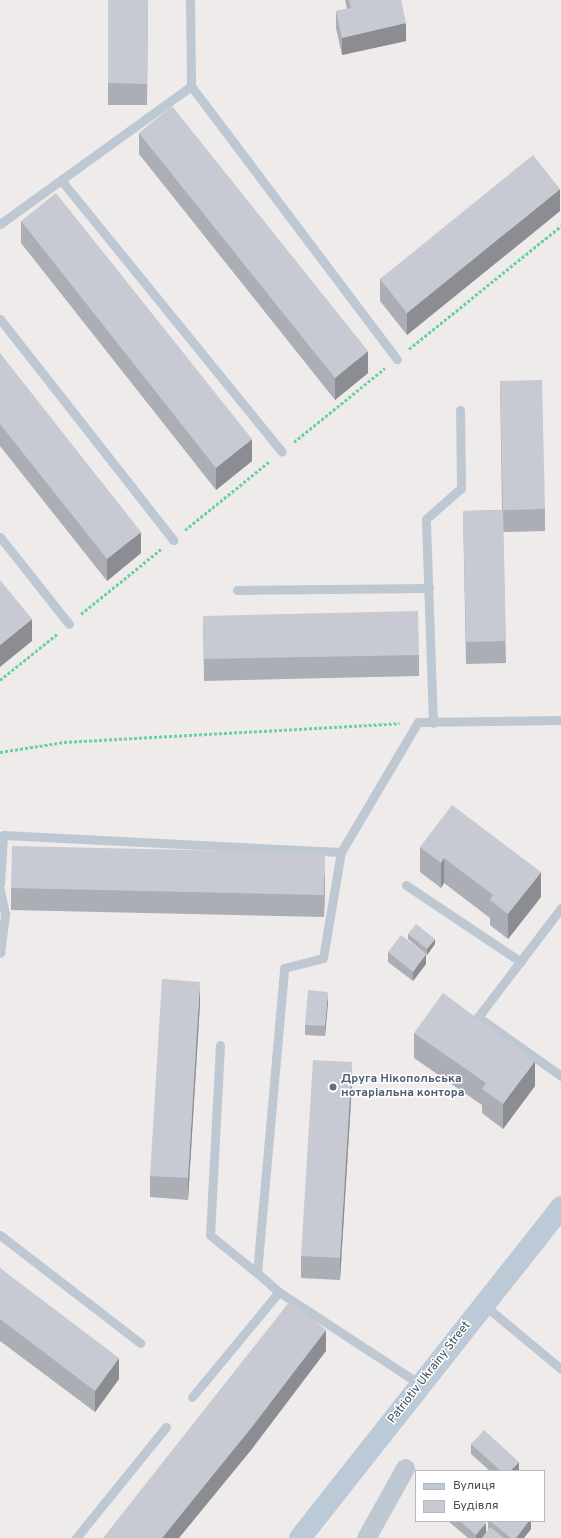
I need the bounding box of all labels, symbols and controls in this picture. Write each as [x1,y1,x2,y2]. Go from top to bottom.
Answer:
place label: Друга Нікопольська нотаріальна контора [341,1073,464,1101]
marker: Друга Нікопольська нотаріальна контора [328,1082,338,1092]
street label: Patriotiv Ukrainy Street [386,1319,474,1427]
legend [415,1470,545,1522]
text: Вулиця [453,1478,495,1494]
text: Будівля [453,1498,499,1514]

